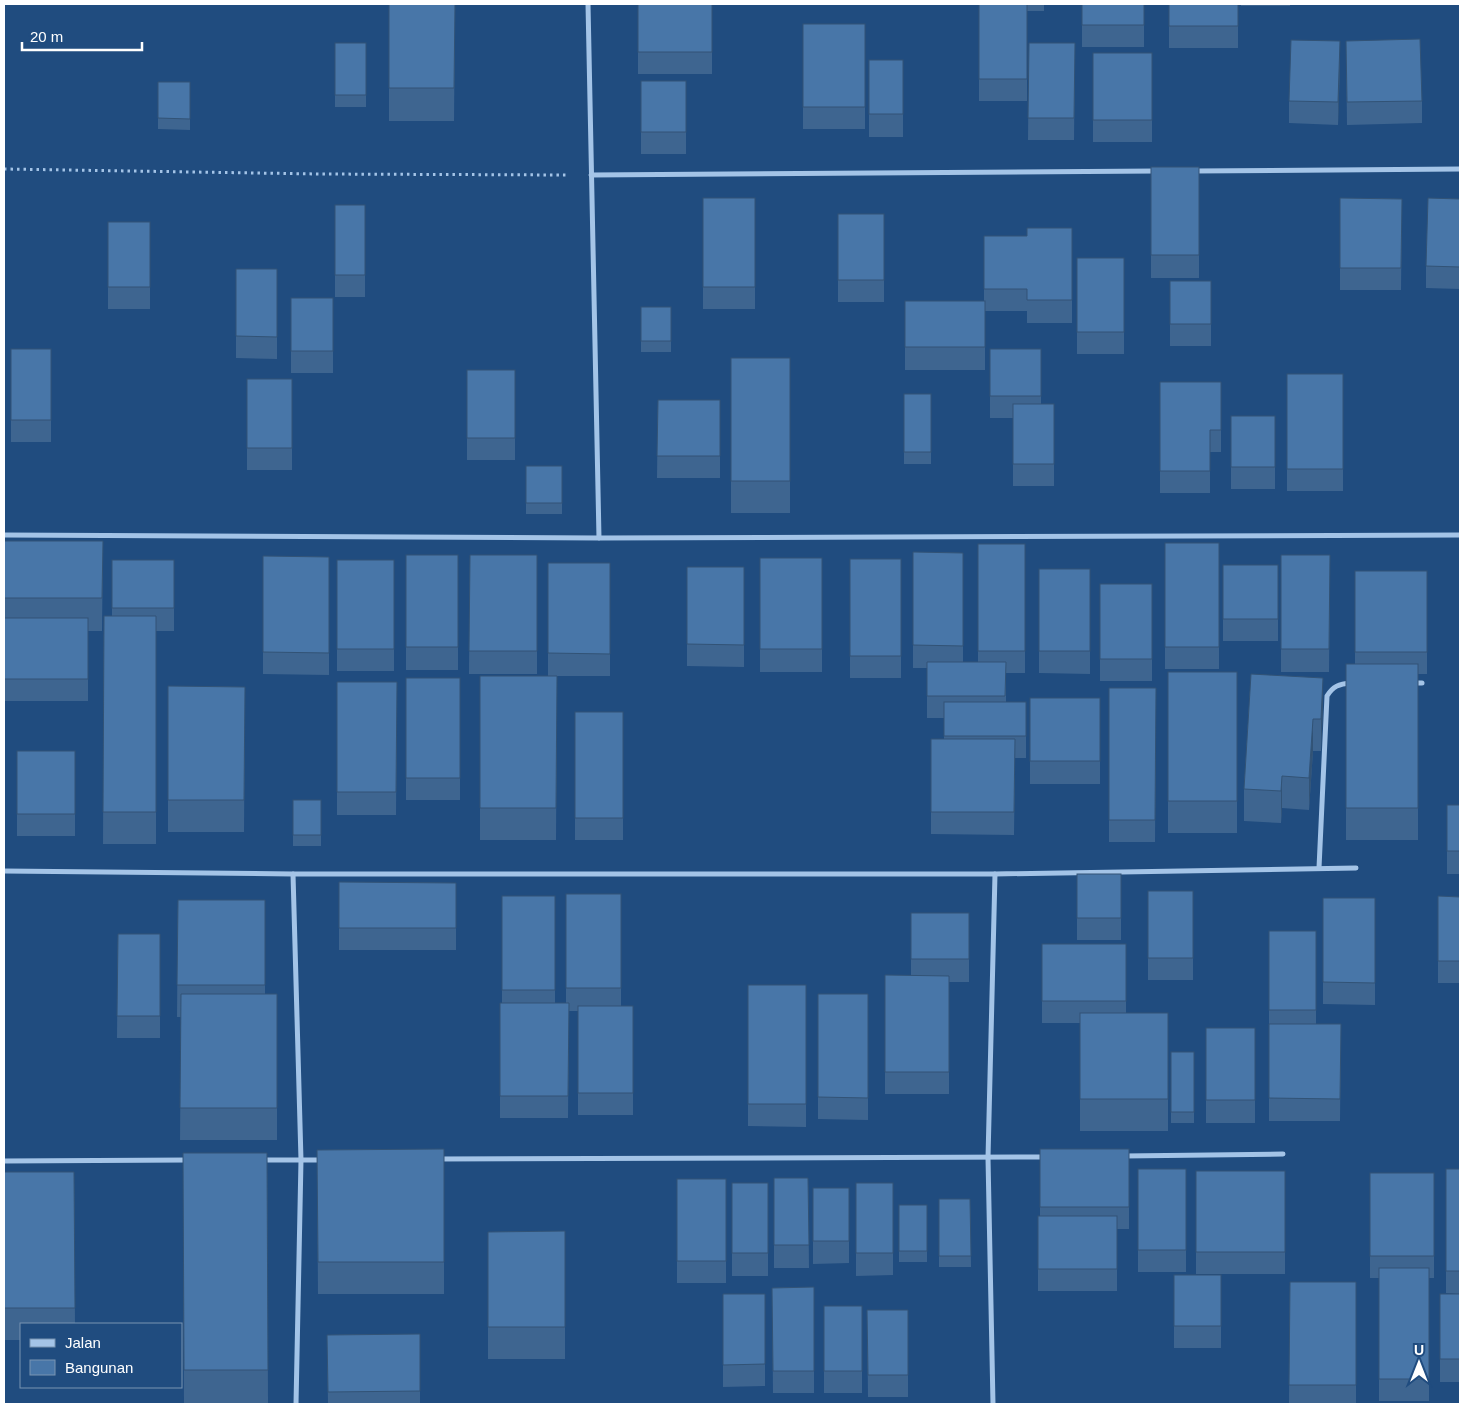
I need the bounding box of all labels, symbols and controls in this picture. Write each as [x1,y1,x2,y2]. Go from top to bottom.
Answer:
scale bar [22,20,142,52]
text: 20 m [30,28,63,45]
legend [20,1323,182,1388]
text: Jalan [65,1334,101,1351]
north arrow [1394,1338,1444,1388]
text: U [1414,1342,1424,1358]
text: Bangunan [65,1359,133,1376]

